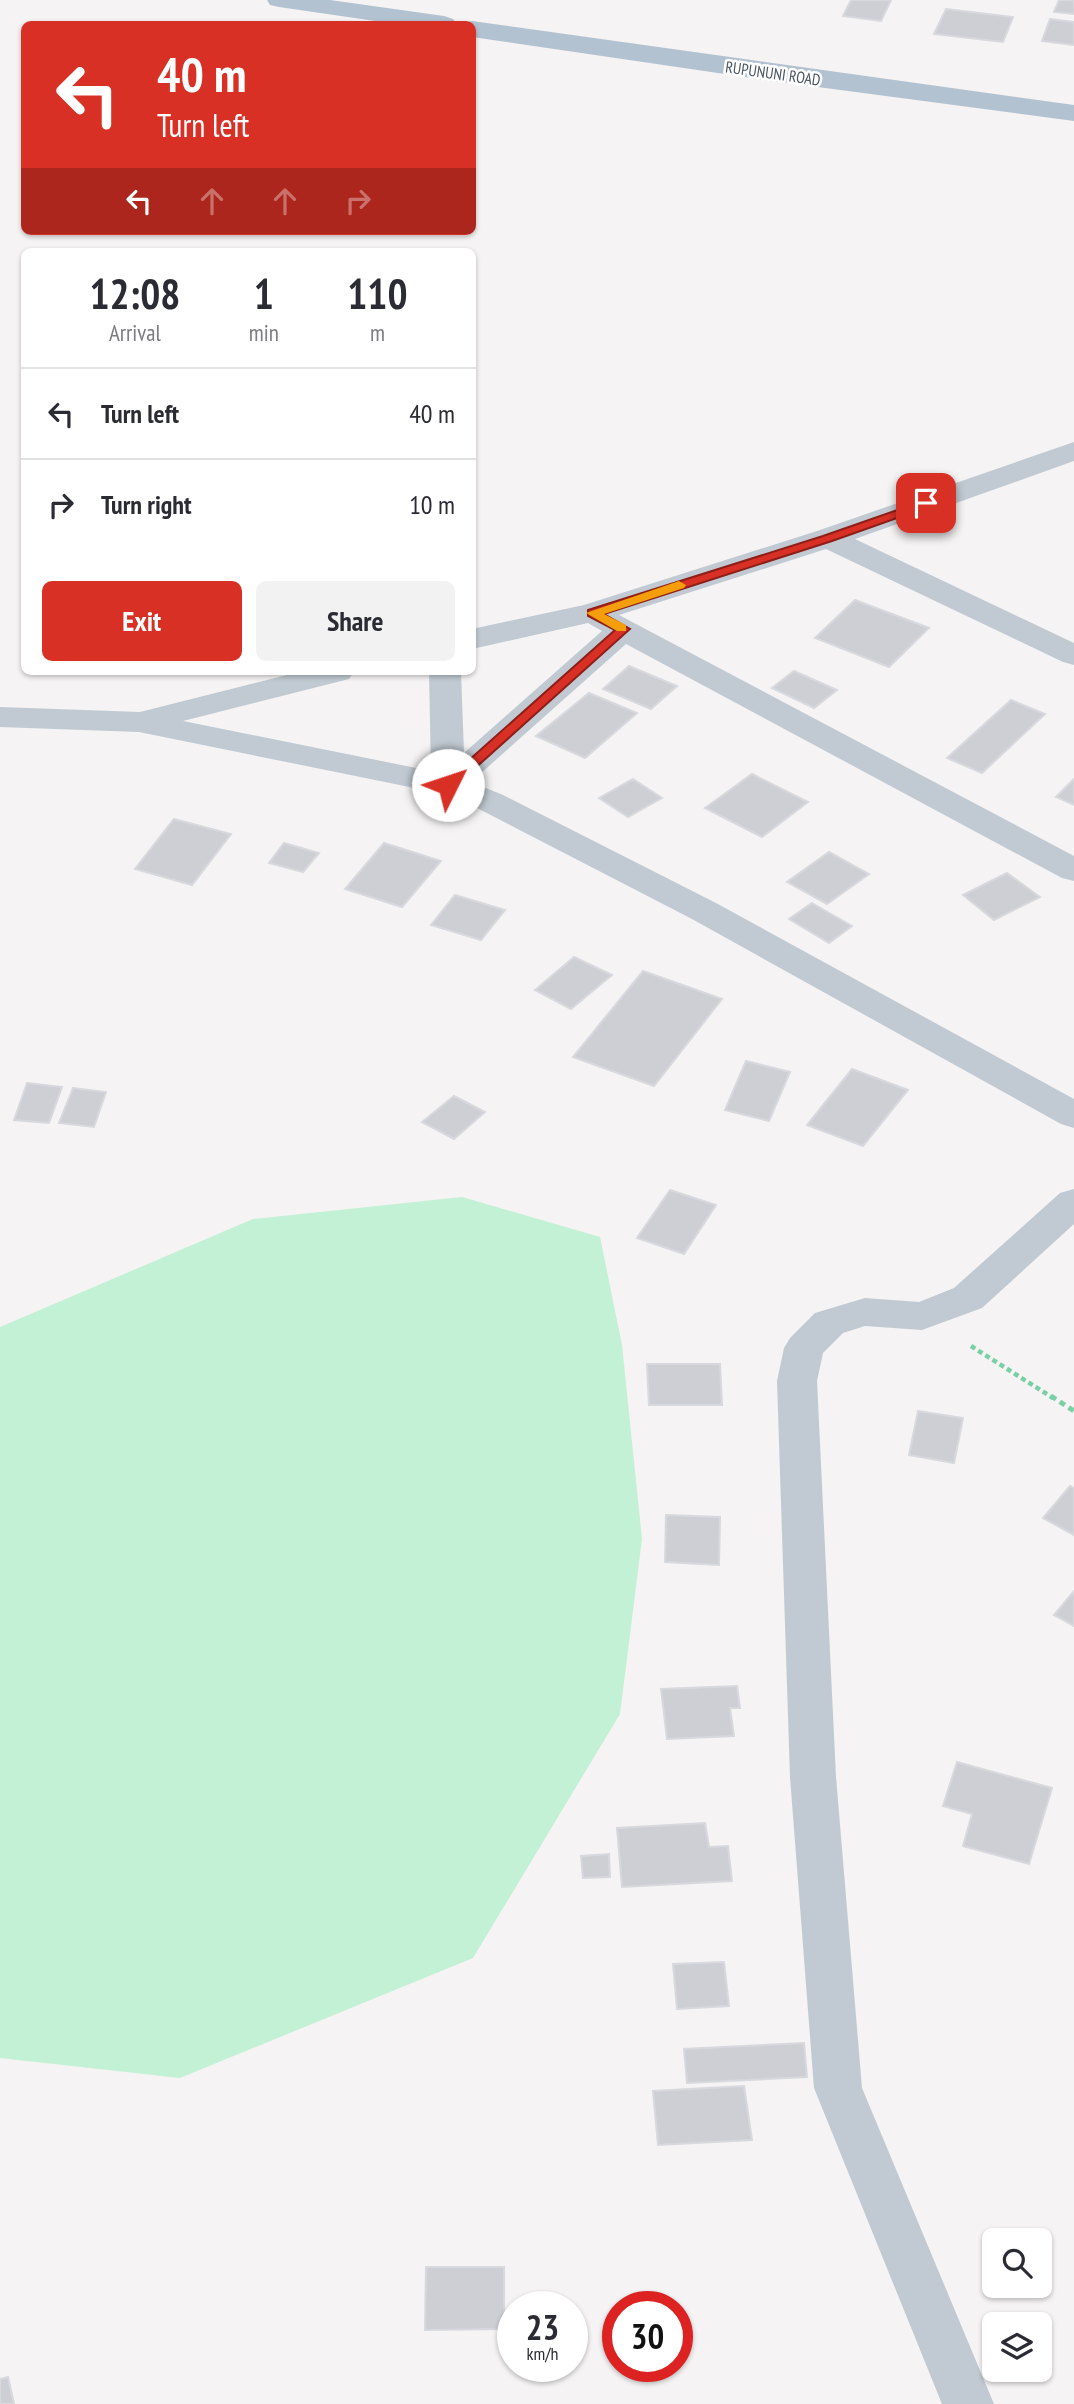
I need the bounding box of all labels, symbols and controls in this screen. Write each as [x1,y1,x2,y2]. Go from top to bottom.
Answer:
text: 40 m [157,42,246,106]
icon: left [42,49,133,140]
street label: RUPUNUNI ROAD [724,56,822,90]
text: Turn left [157,104,249,146]
icon: left [120,182,158,220]
icon: ahead [193,182,231,220]
icon: ahead [266,182,304,220]
icon: right [339,182,377,220]
text: 12:08 [89,266,180,321]
text: 1 [254,266,274,321]
text: 110 [347,266,408,321]
text: Arrival [109,318,161,347]
text: min [249,318,279,347]
text: m [370,318,385,347]
icon: left [42,395,80,433]
text: Turn left [101,397,179,430]
text: 40 m [409,397,455,430]
pin [896,473,956,533]
icon: arrive [907,484,945,522]
icon: right [42,486,80,524]
text: Turn right [101,488,192,521]
text: 10 m [409,488,455,521]
button: Exit [42,581,242,661]
button: Share [256,581,455,661]
position arrow [411,748,485,822]
map controls [982,2228,1052,2382]
button: search [982,2228,1052,2298]
speed limit sign: 30 [602,2291,693,2382]
text: 23 [526,2304,559,2350]
button: layers [982,2312,1052,2382]
text: km/h [527,2342,558,2365]

